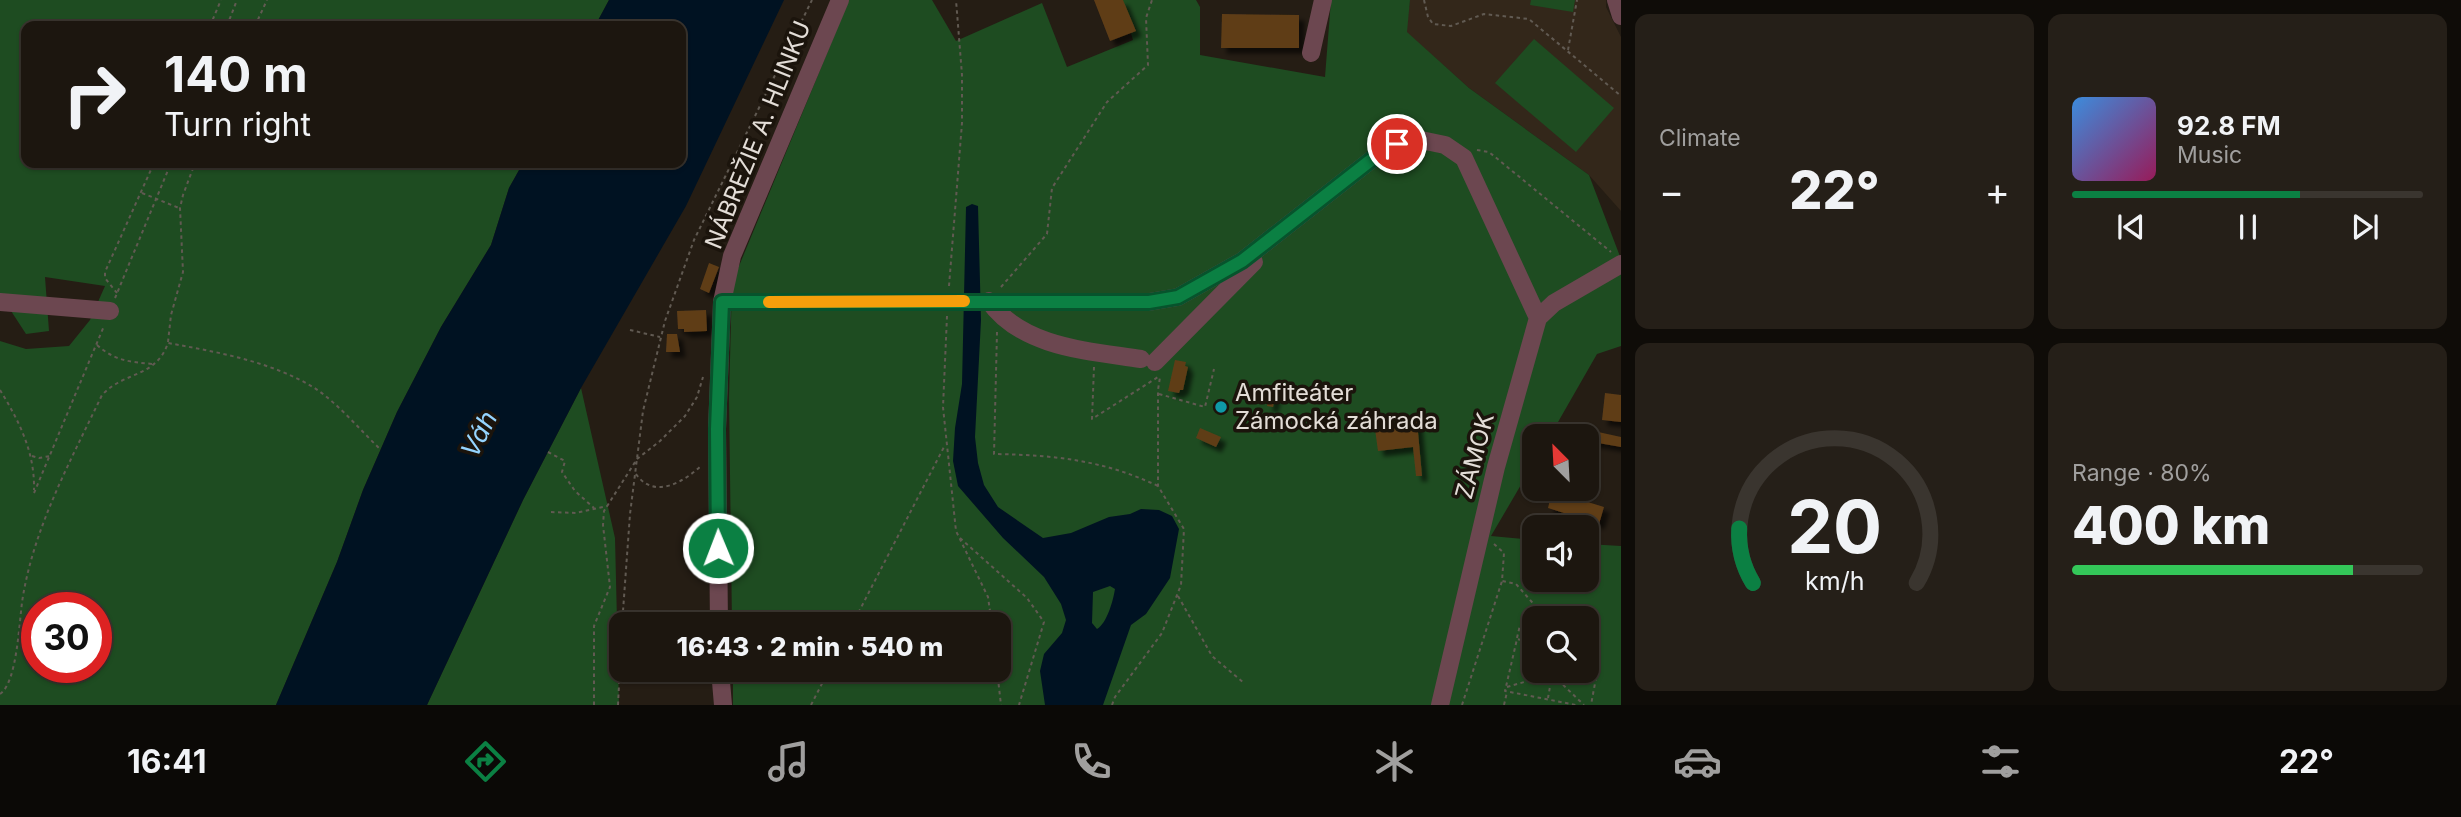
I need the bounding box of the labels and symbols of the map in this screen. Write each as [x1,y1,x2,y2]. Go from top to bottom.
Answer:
street label: NÁBREŽIE A. HLINKU [698,16,817,253]
pin [1367,114,1427,174]
place label: Amfiteáter Zámocká záhrada [1235,378,1438,435]
marker: Amfiteáter Zámocká záhrada [1213,399,1229,415]
water label: Váh [454,405,503,462]
street label: ZÁMOK [1448,409,1500,502]
north arrow [1522,424,1600,500]
position arrow [681,511,755,585]
speed limit sign: 30 [21,592,112,683]

